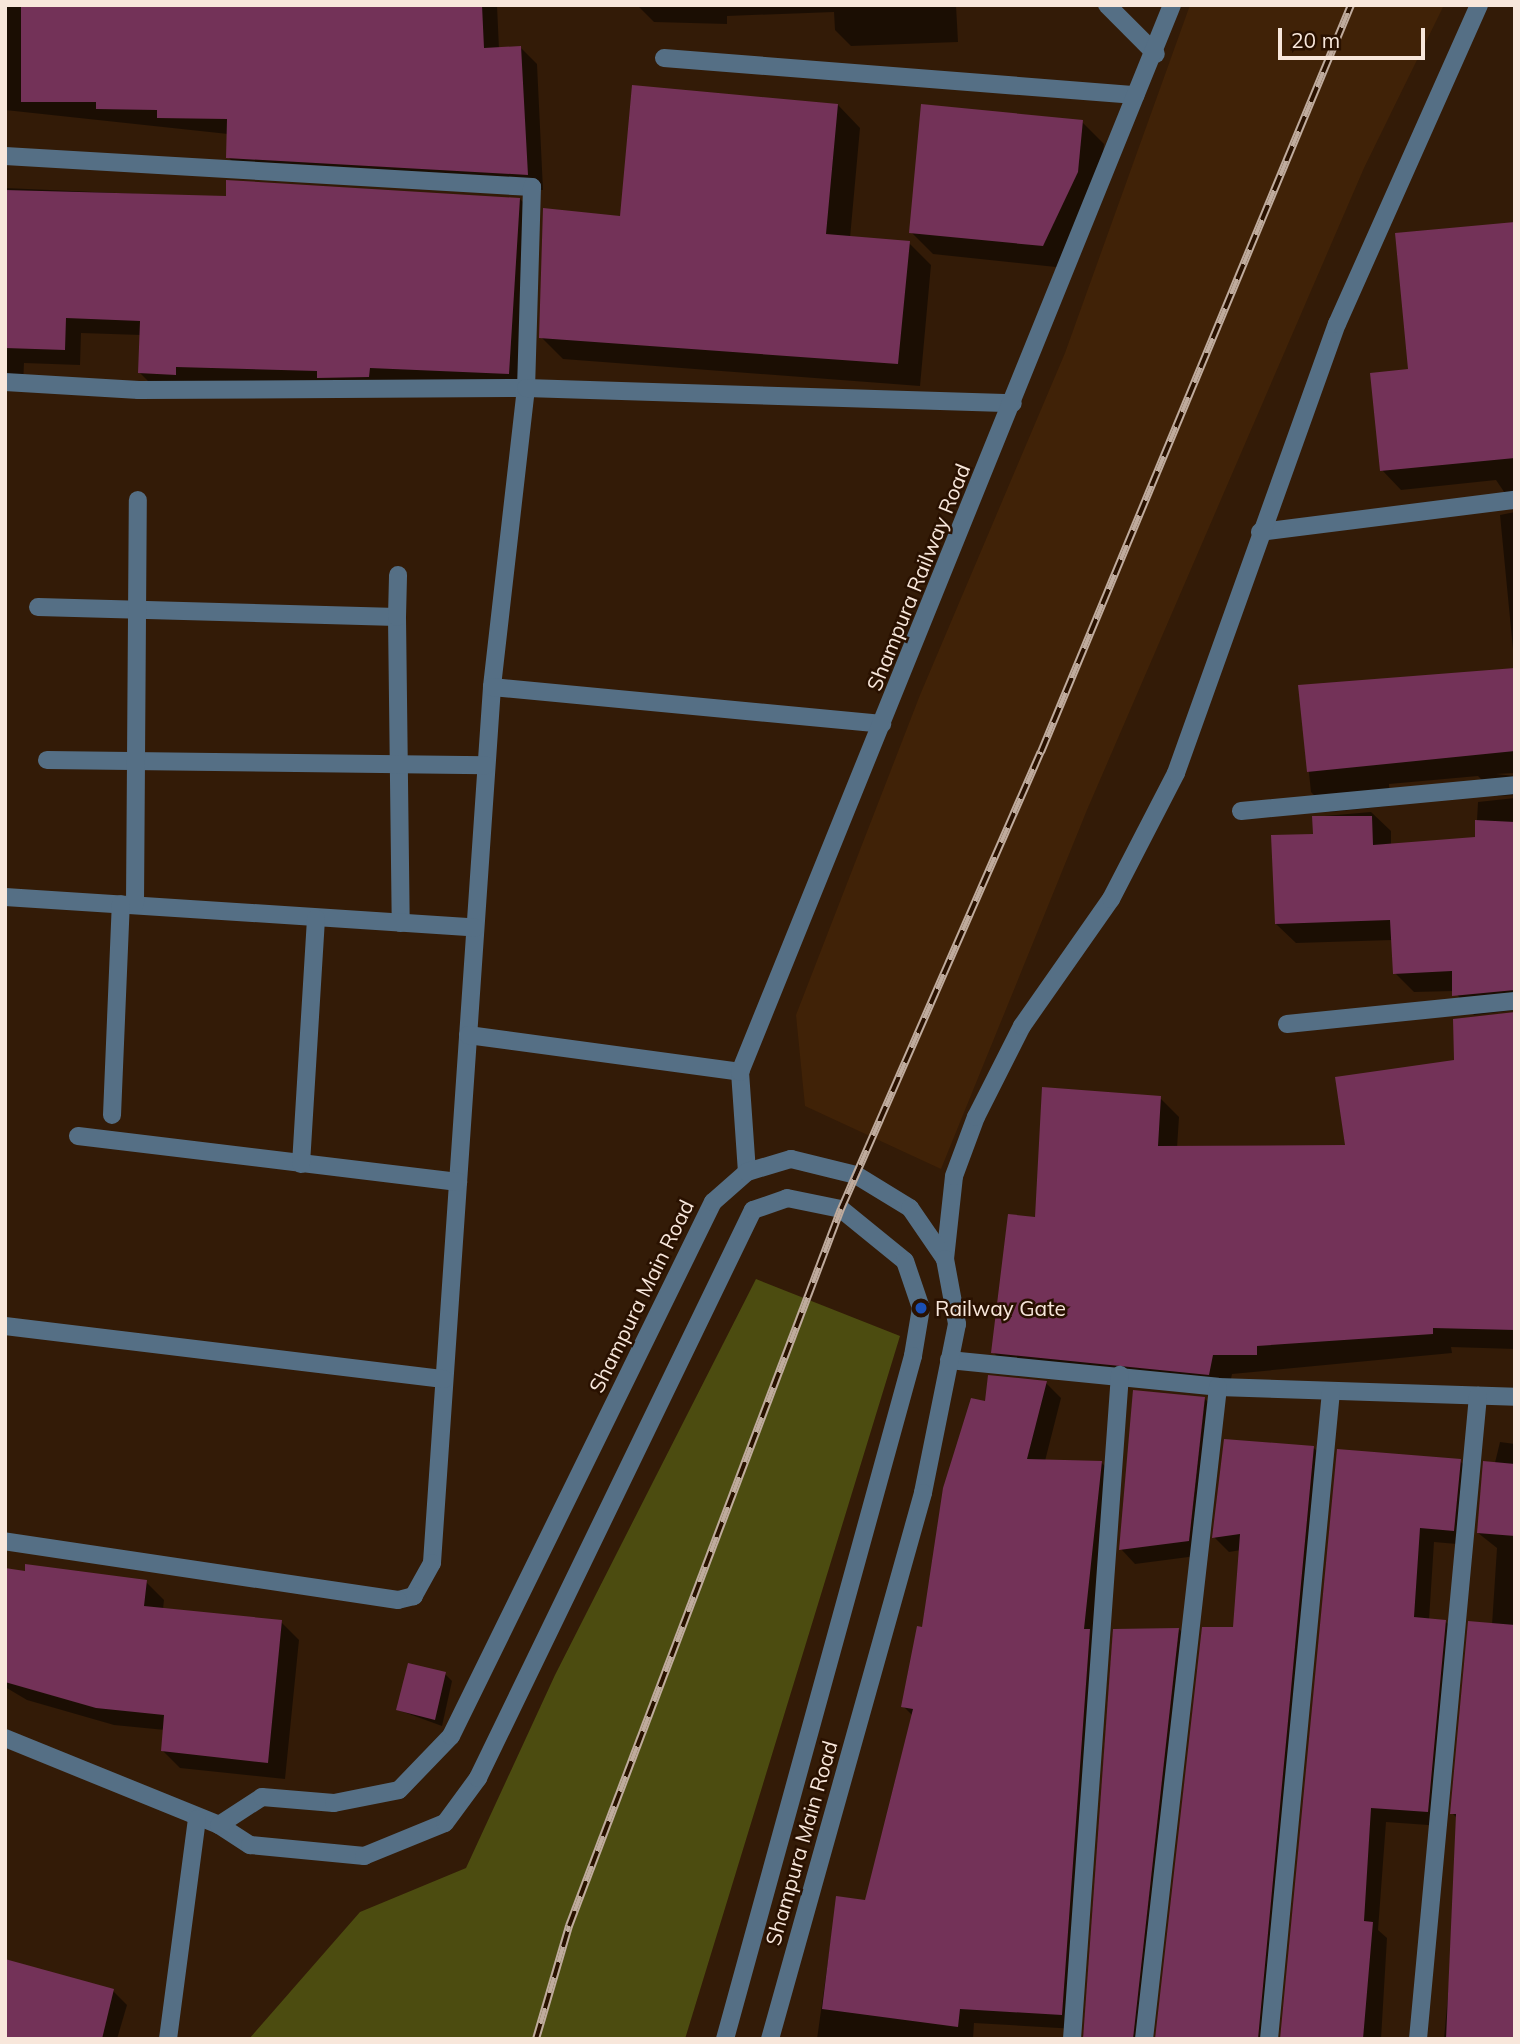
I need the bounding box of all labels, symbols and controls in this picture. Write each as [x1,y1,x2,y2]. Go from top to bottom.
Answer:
scale bar [1282,14,1429,58]
text: 20 m [1291,27,1340,53]
street label: Shampura Railway Road [861,460,975,694]
street label: Shampura Main Road [583,1195,699,1397]
place label: Railway Gate [935,1295,1066,1321]
marker: Railway Gate [913,1300,929,1316]
street label: Shampura Main Road [760,1738,842,1948]

